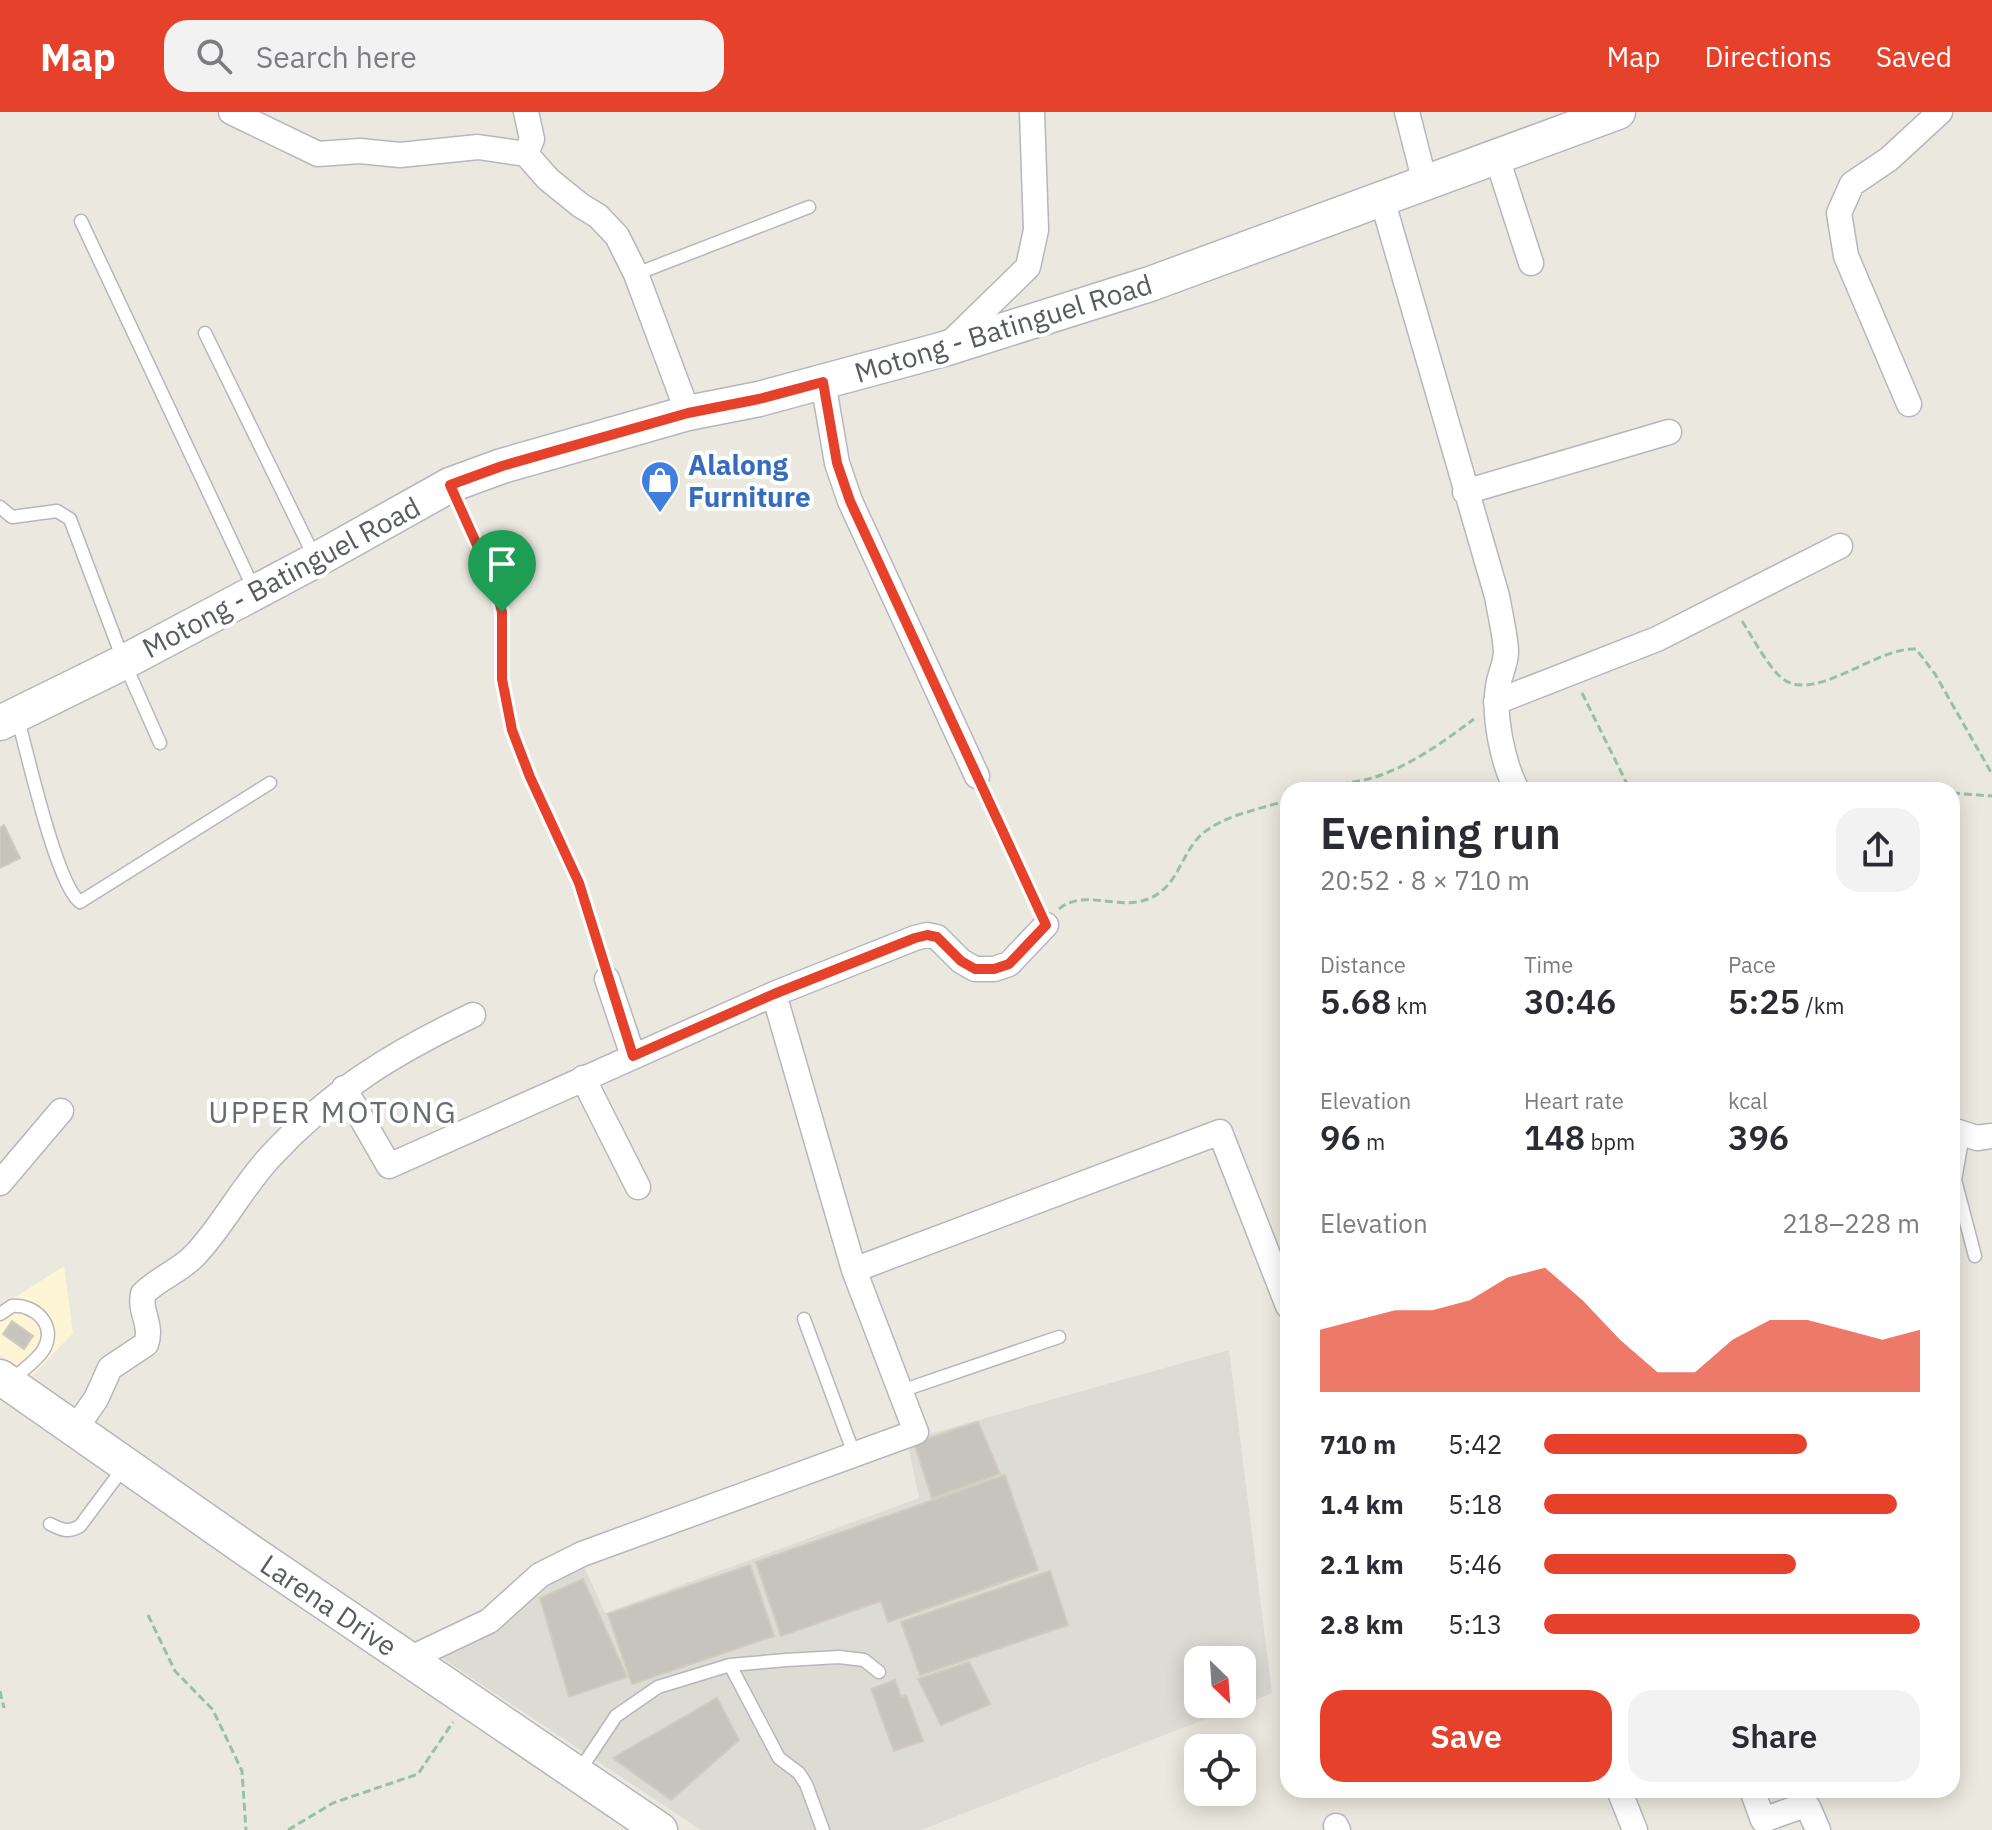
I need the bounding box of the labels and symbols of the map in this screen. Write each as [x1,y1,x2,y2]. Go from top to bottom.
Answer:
street label: Motong - Batinguel Road [850,265,1156,391]
place label: Alalong Furniture [688,446,811,515]
shop icon: Alalong Furniture [639,459,681,514]
street label: Motong - Batinguel Road [136,488,426,666]
pin [468,530,536,612]
district label: UPPER MOTONG [208,1092,458,1131]
street label: Larena Drive [254,1546,404,1664]
north arrow [1184,1646,1256,1718]

